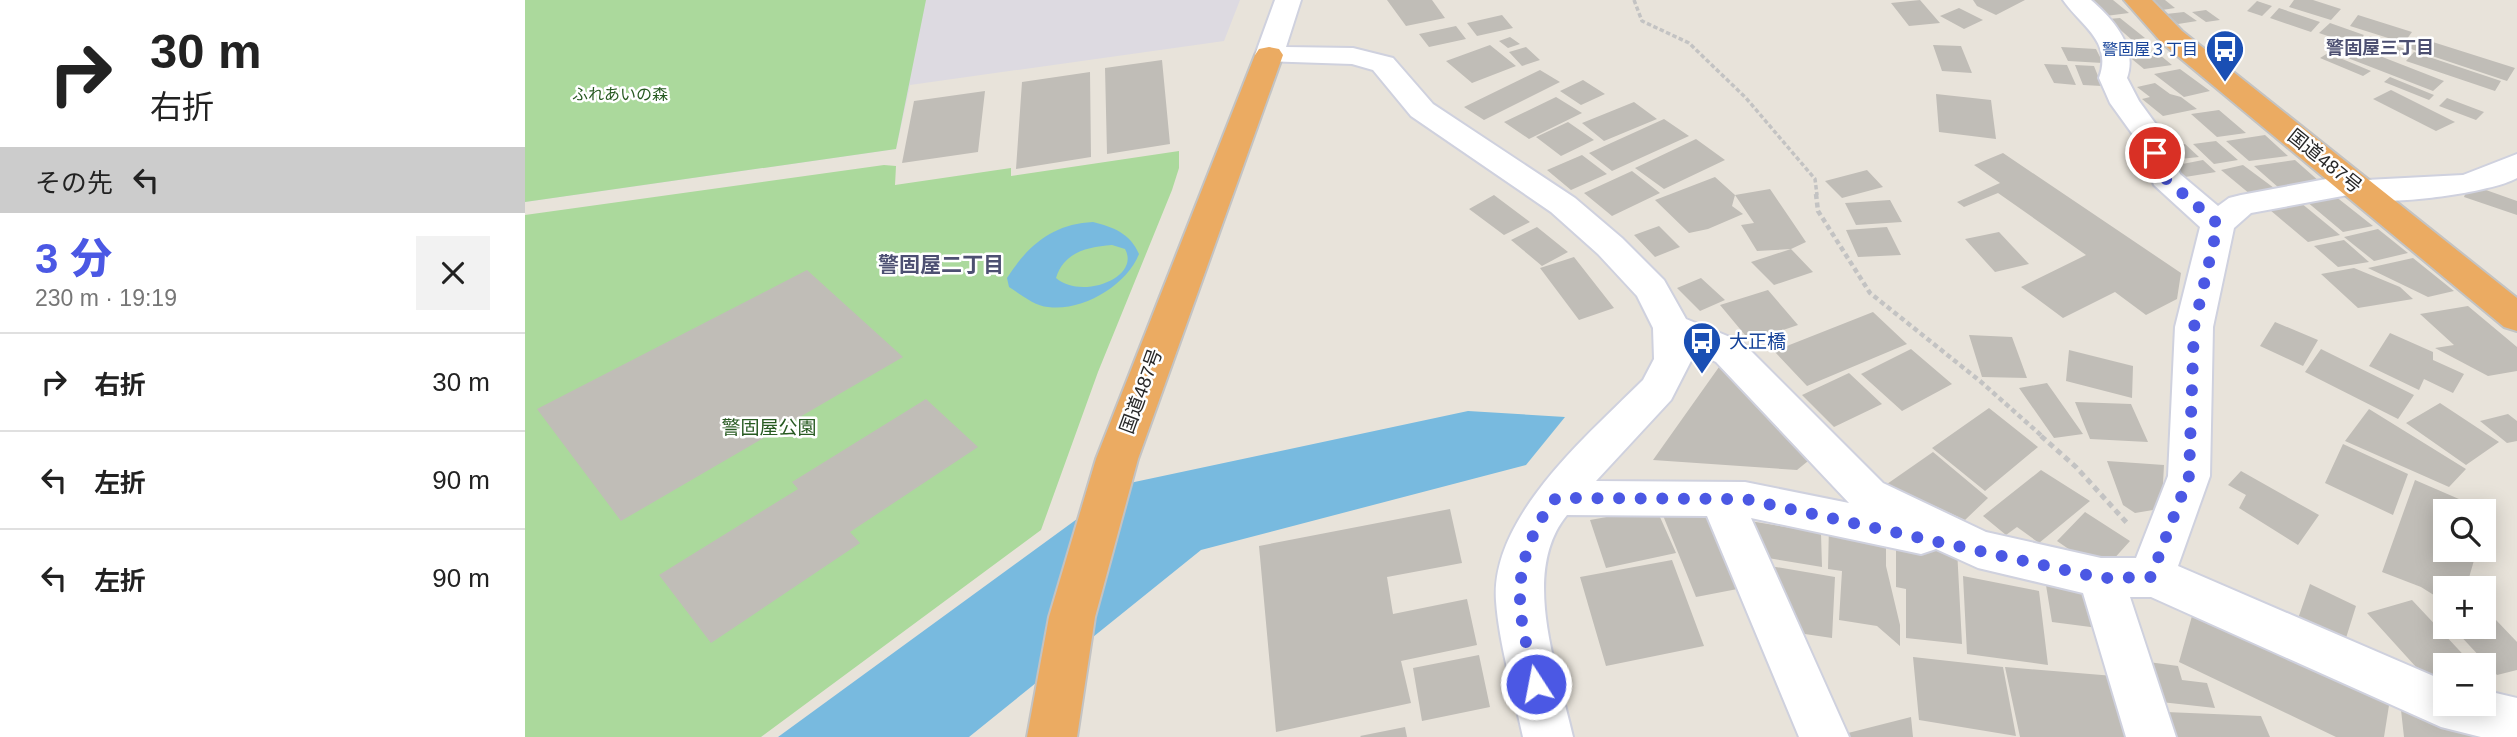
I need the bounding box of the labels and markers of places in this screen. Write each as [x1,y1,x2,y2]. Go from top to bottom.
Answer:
bus stop icon: 警固屋３丁目 [2204,28,2246,83]
place label: 警固屋３丁目 [2102,41,2198,58]
pin [2125,123,2185,183]
bus stop icon: 大正橋 [1681,320,1723,375]
place label: 大正橋 [1729,331,1786,352]

